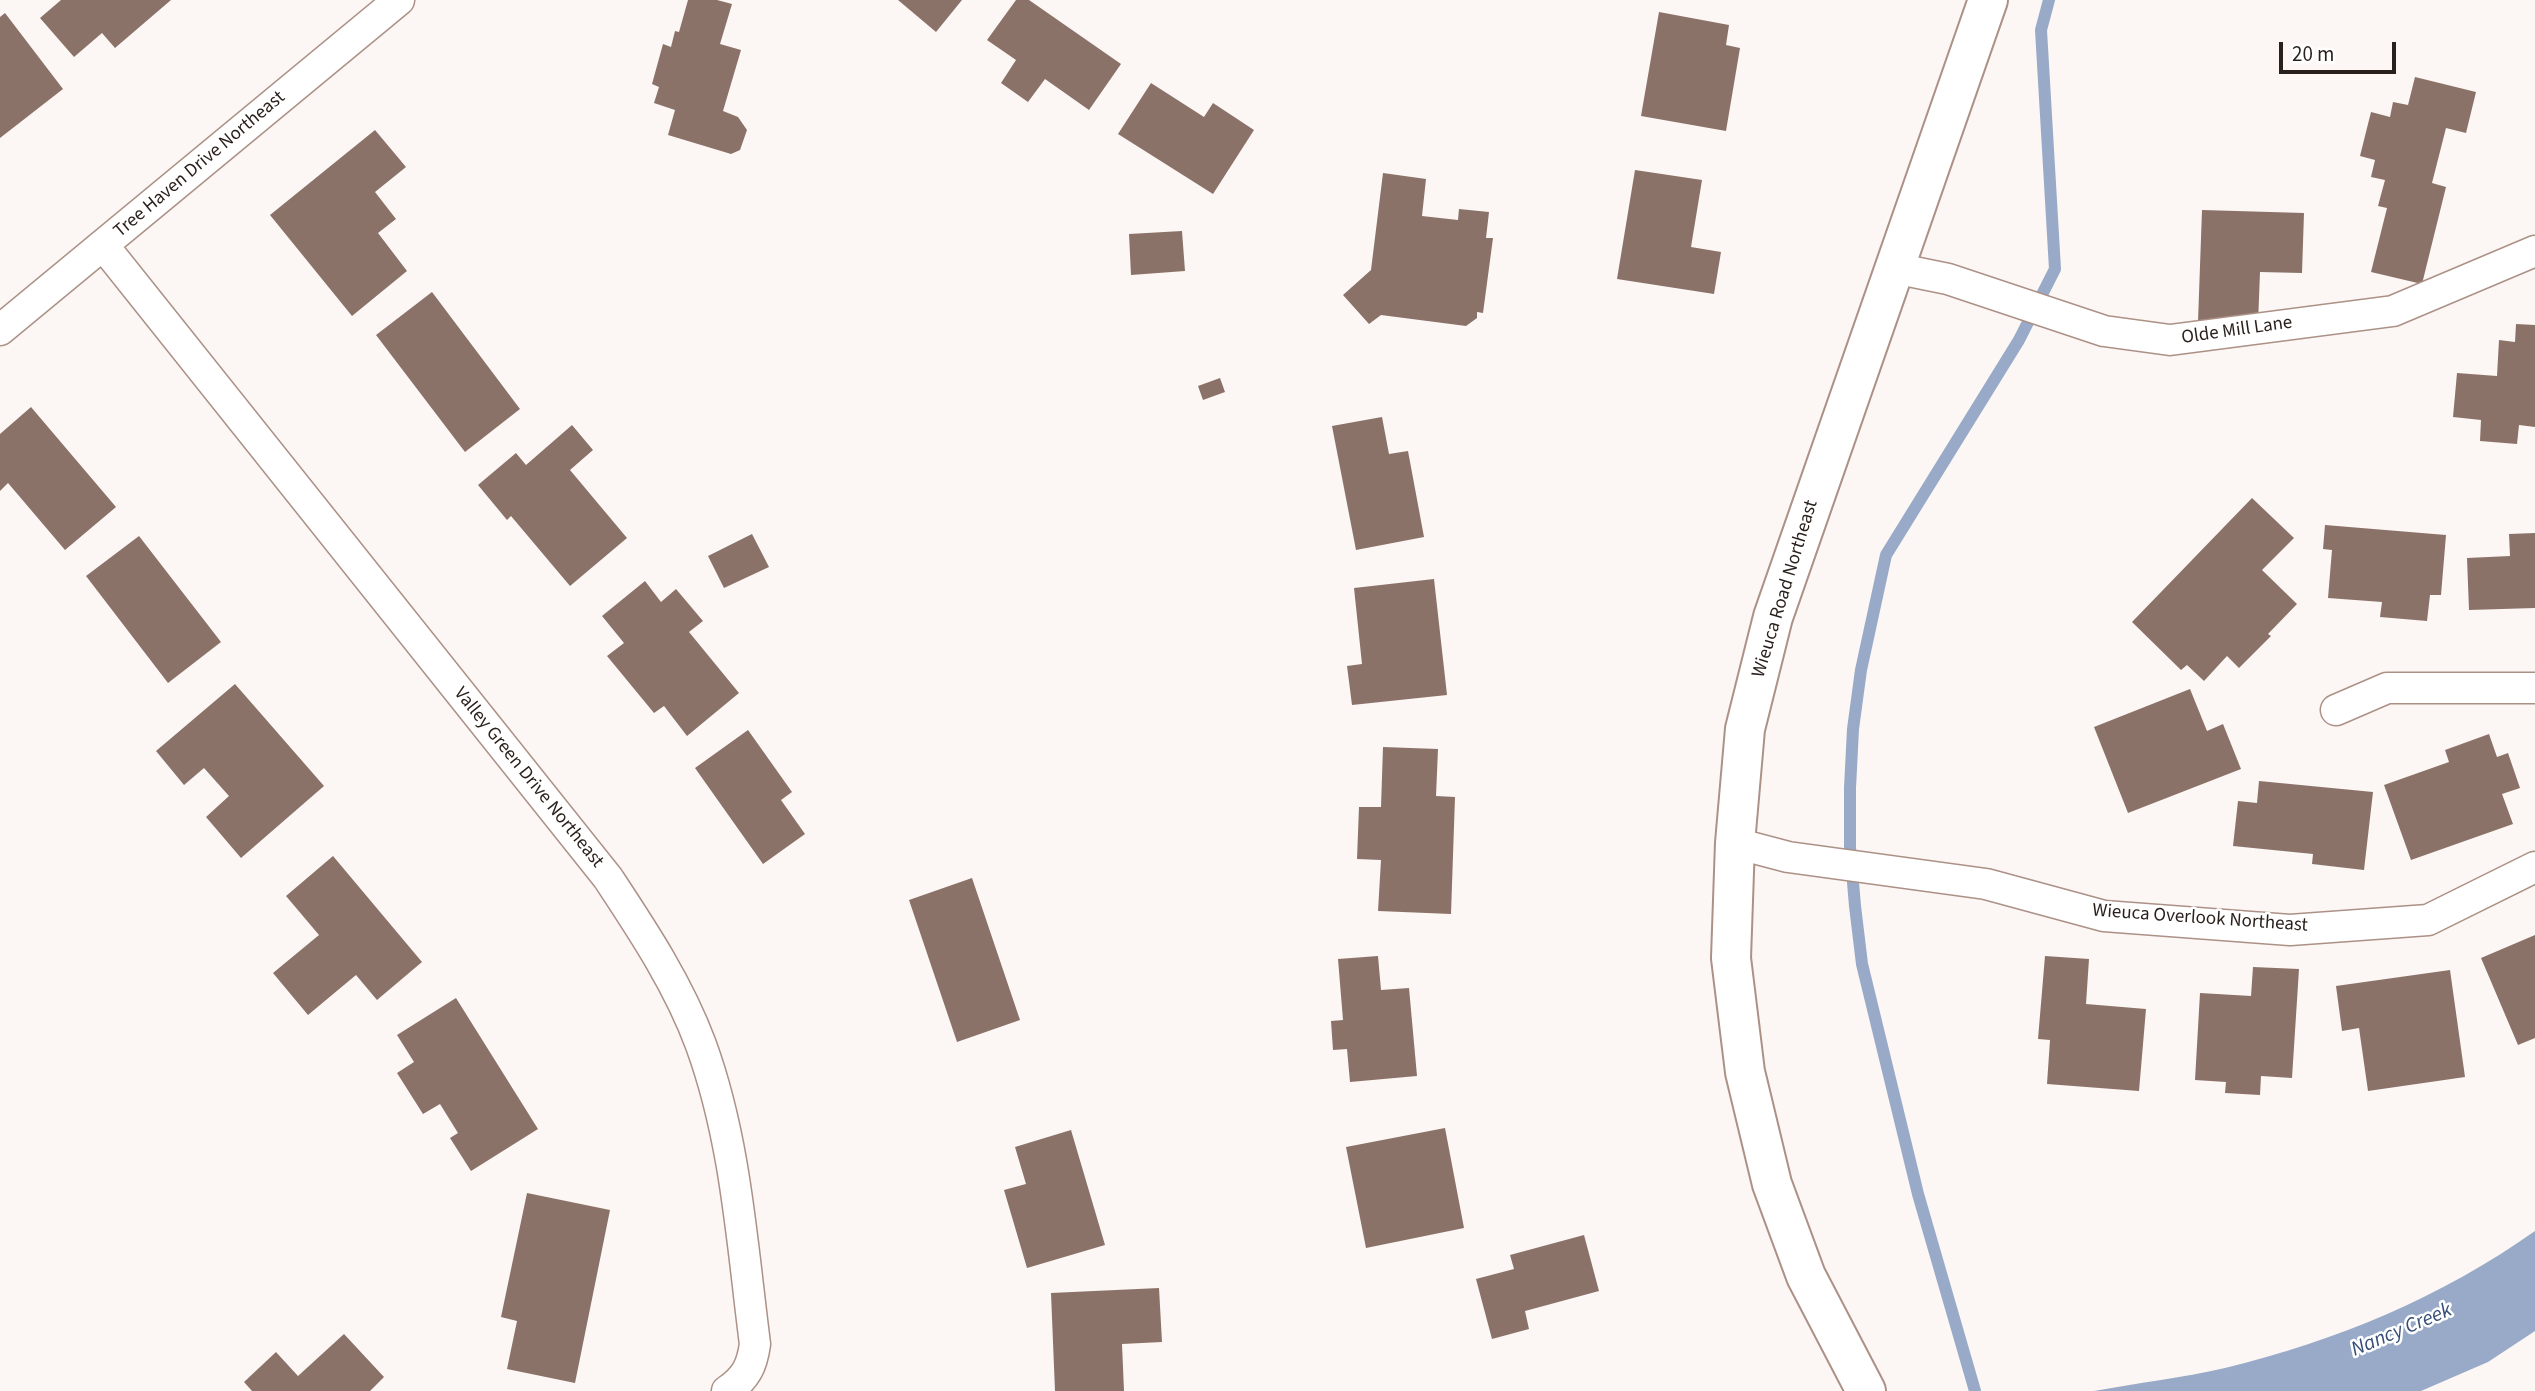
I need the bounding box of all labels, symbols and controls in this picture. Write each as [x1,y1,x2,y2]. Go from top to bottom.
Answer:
scale bar [2283,28,2400,72]
text: 20 m [2292,39,2334,69]
street label: Tree Haven Drive Northeast [110,87,290,243]
street label: Olde Mill Lane [2180,312,2294,350]
street label: Wieuca Road Northeast [1748,497,1824,681]
street label: Valley Green Drive Northeast [448,683,608,873]
street label: Wieuca Overlook Northeast [2091,900,2309,938]
water label: Nancy Creek [2348,1299,2456,1363]

